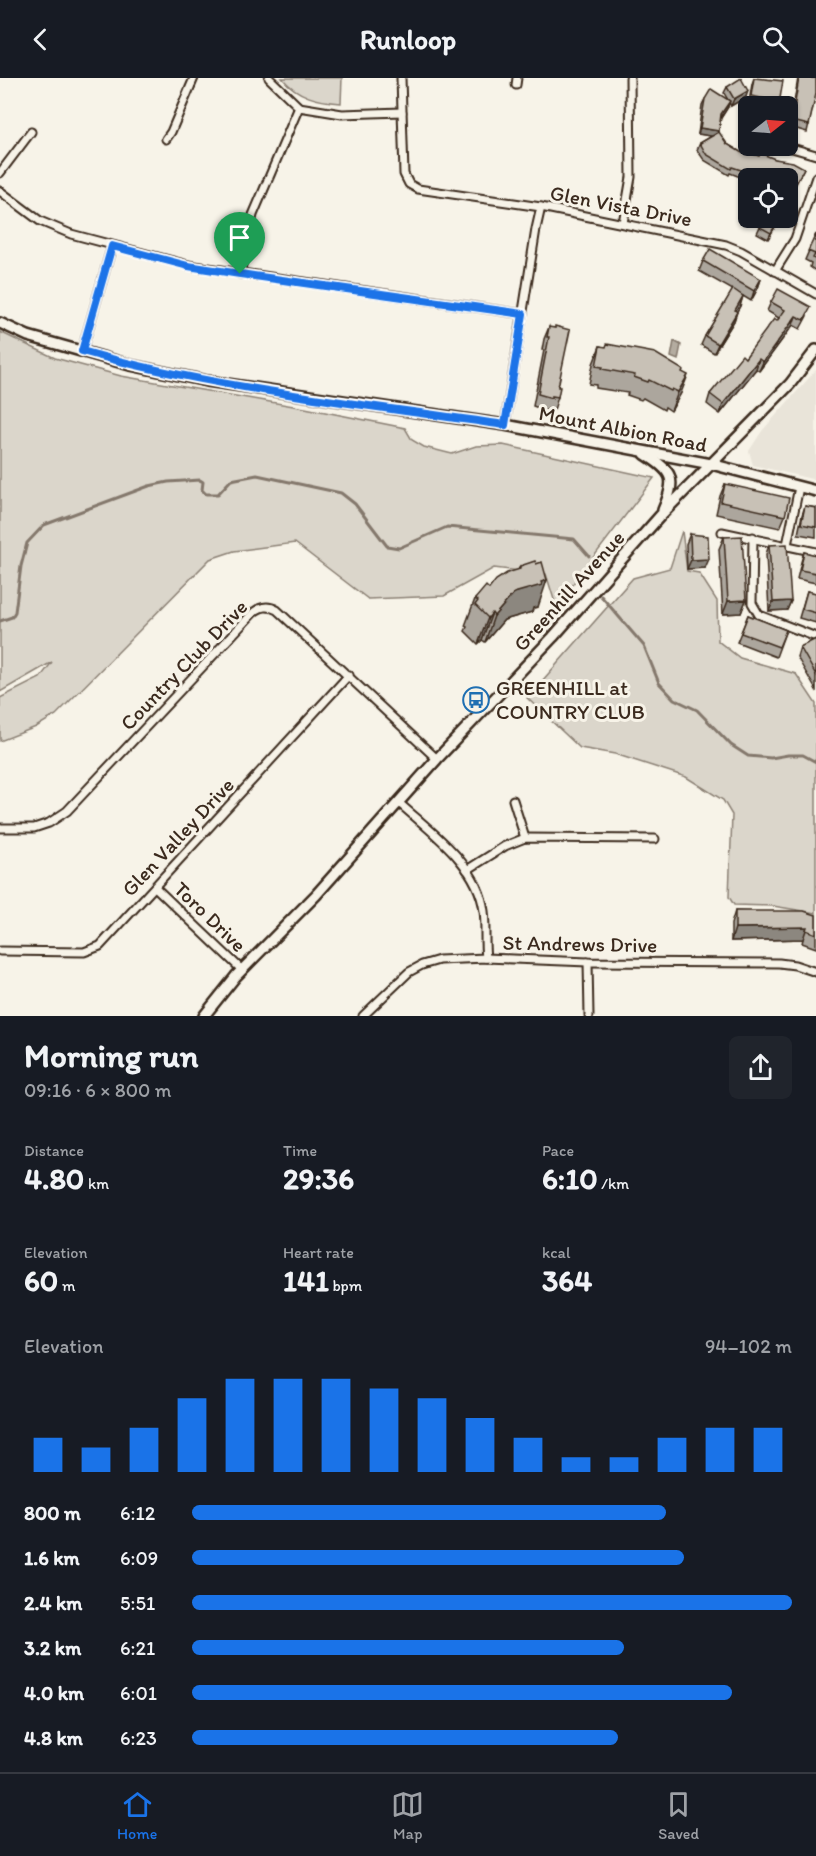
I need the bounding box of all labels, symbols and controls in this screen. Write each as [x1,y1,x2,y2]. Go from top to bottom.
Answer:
icon: back [24,23,57,56]
text: Runloop [360,23,456,56]
icon: search [759,23,792,56]
north arrow [738,96,798,156]
map controls [738,96,798,228]
button: locate [738,168,798,228]
street label: Glen Vista Drive [548,180,694,232]
pin [214,212,265,274]
icon: arrive [223,221,256,254]
street label: Mount Albion Road [537,400,710,457]
street label: Greenhill Avenue [508,525,629,656]
street label: Country Club Drive [115,594,252,735]
place label: GREENHILL at COUNTRY CLUB [496,675,645,724]
bus stop icon: GREENHILL at COUNTRY CLUB [461,685,491,715]
street label: Glen Valley Drive [116,772,239,901]
street label: Toro Drive [169,876,252,957]
street label: St Andrews Drive [502,930,658,957]
text: Morning run [24,1036,199,1075]
button: share [729,1036,792,1099]
text: 09:16 · 6 × 800 m [24,1078,172,1102]
text: Distance [24,1141,84,1160]
text: Time [283,1141,317,1160]
text: Pace [542,1141,574,1160]
text: 4.80 [24,1160,84,1197]
text: 29:36 [283,1160,354,1197]
text: 6:10 [542,1160,598,1197]
text: km [84,1174,109,1193]
text: /km [598,1174,629,1193]
text: Elevation [24,1243,88,1262]
text: Heart rate [283,1243,354,1262]
text: kcal [542,1243,570,1262]
text: 60 [24,1262,58,1299]
text: 141 [283,1262,329,1299]
text: 364 [542,1262,592,1299]
text: m [58,1276,75,1295]
text: bpm [329,1276,362,1295]
text: Elevation [24,1334,103,1358]
text: 94–102 m [705,1334,792,1358]
text: 800 m [24,1501,81,1525]
text: 6:12 [120,1501,155,1525]
text: 1.6 km [24,1546,80,1570]
text: 6:09 [120,1546,158,1570]
text: 2.4 km [24,1591,82,1615]
text: 5:51 [120,1591,155,1615]
text: 3.2 km [24,1636,81,1660]
text: 6:21 [120,1636,155,1660]
text: 4.0 km [24,1681,84,1705]
text: 6:01 [120,1681,157,1705]
text: 4.8 km [24,1726,83,1750]
text: 6:23 [120,1726,157,1750]
tab: Home [117,1788,157,1843]
tab: Map [391,1788,424,1843]
tab: Saved [658,1788,699,1843]

